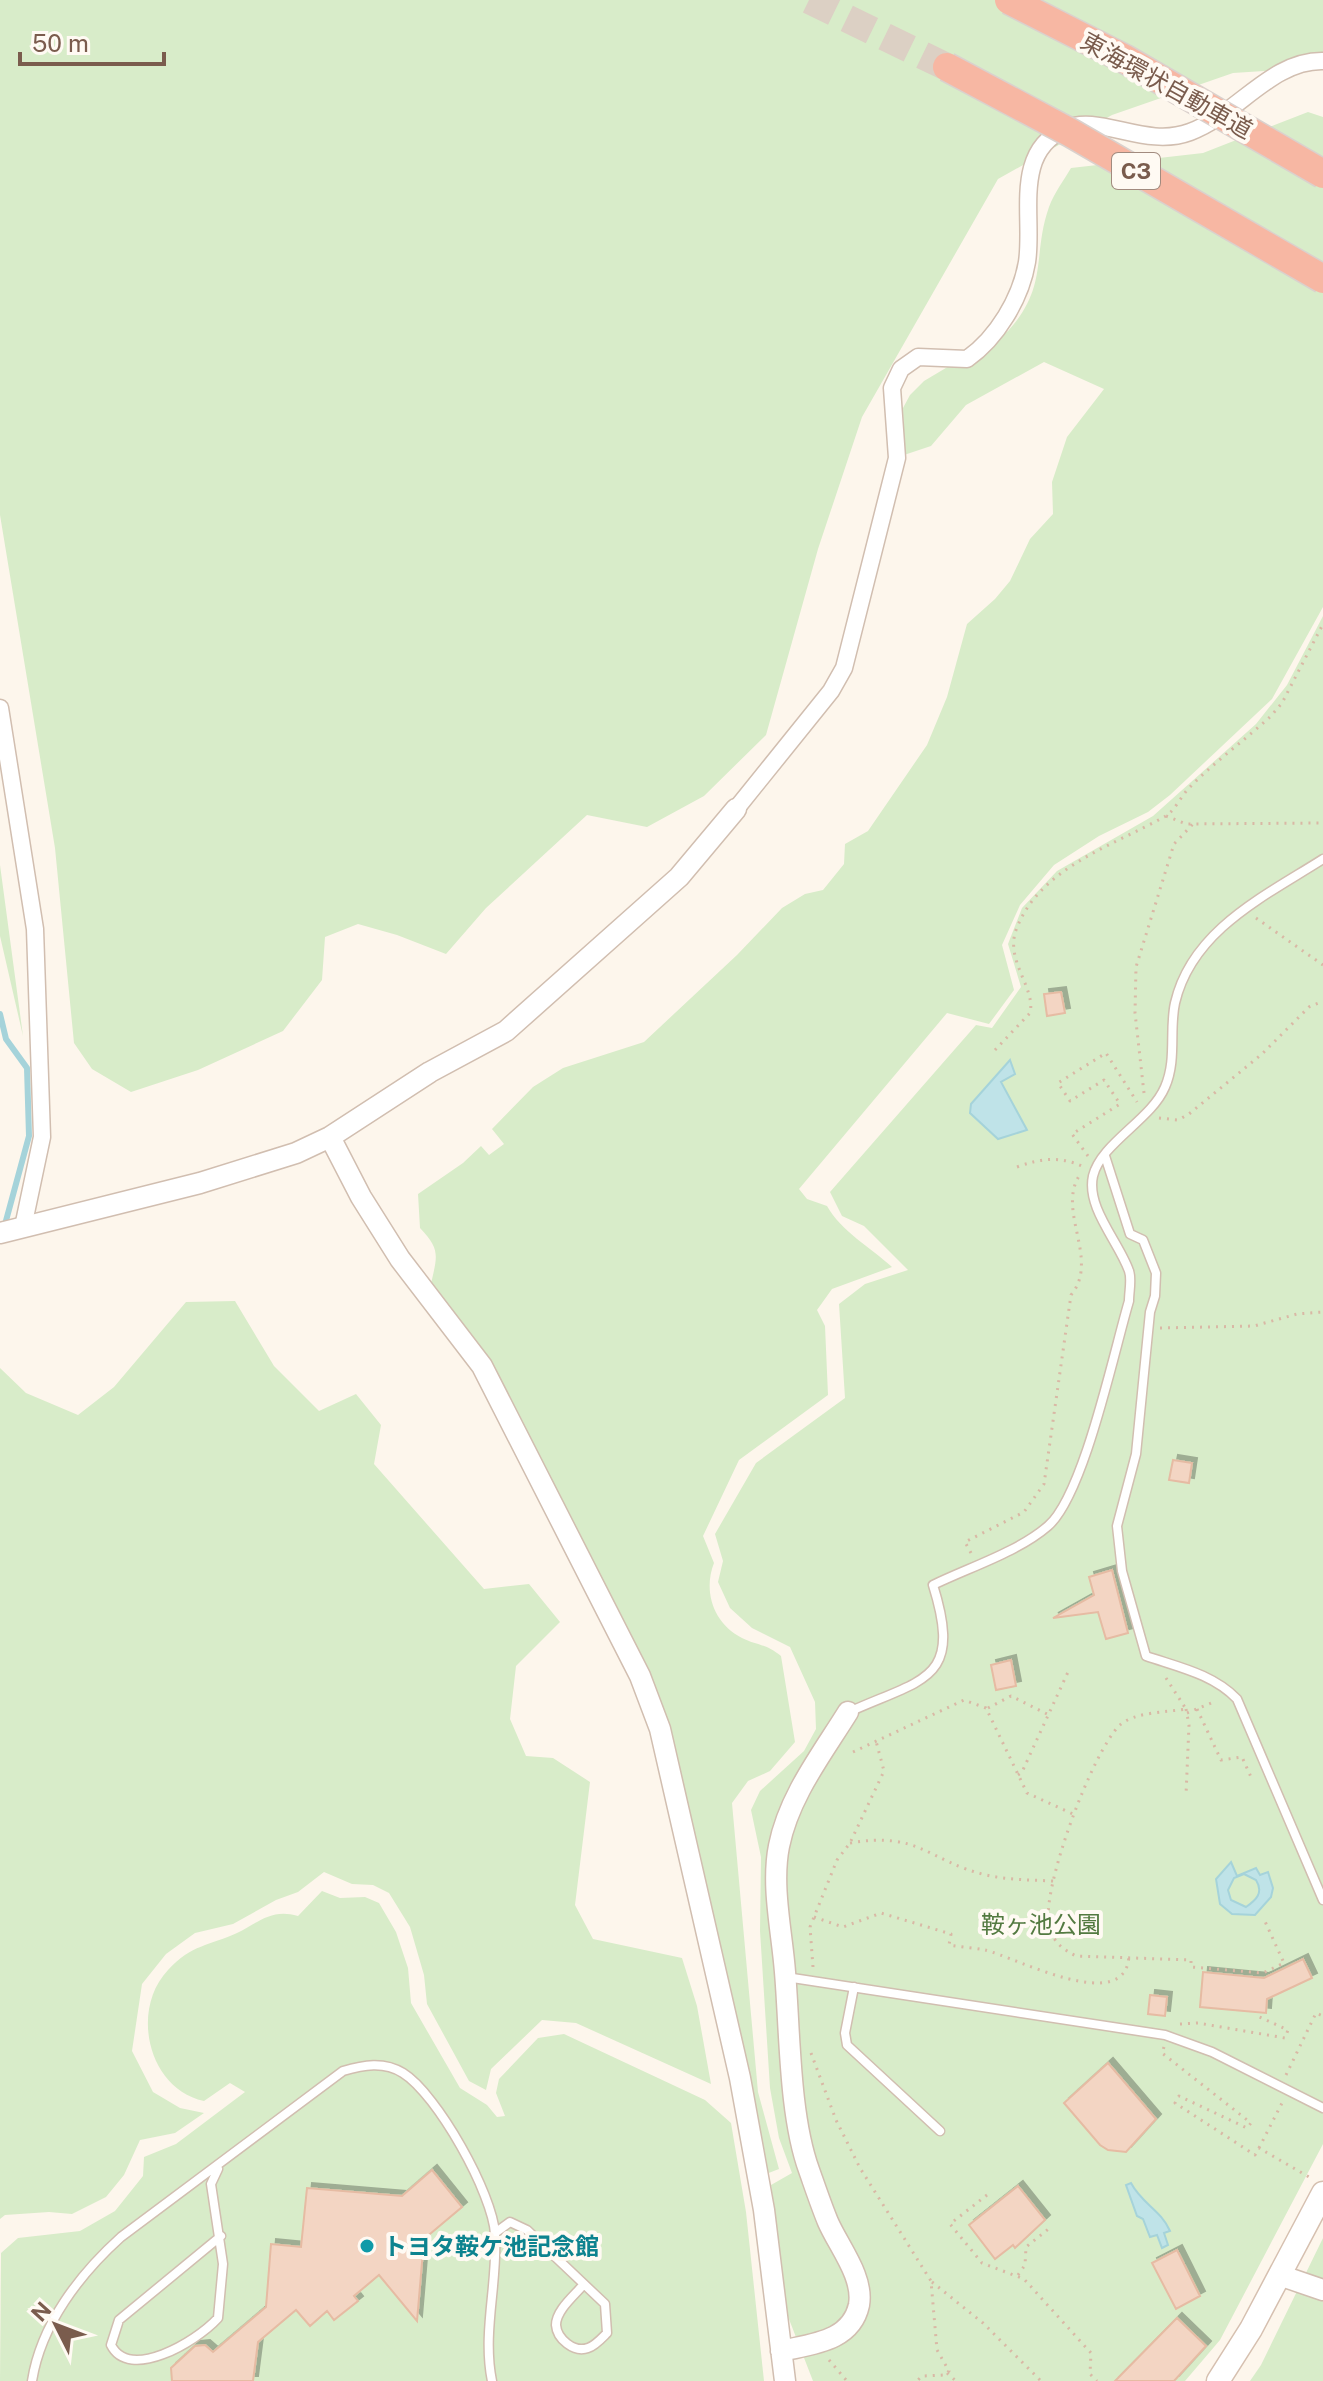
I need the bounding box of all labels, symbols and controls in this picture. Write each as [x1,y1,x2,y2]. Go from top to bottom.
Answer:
scale bar [20,16,164,66]
street label: 東海環状自動車道 [1076,26,1258,144]
text: 50 m [32,29,89,57]
road number: C3 [1112,153,1160,189]
park label: 鞍ヶ池公園 [981,1910,1101,1938]
place label: トヨタ鞍ケ池記念館 [383,2232,599,2260]
marker: トヨタ鞍ケ池記念館 [358,2237,376,2255]
north arrow [16,2285,96,2365]
text: N [26,2297,57,2327]

